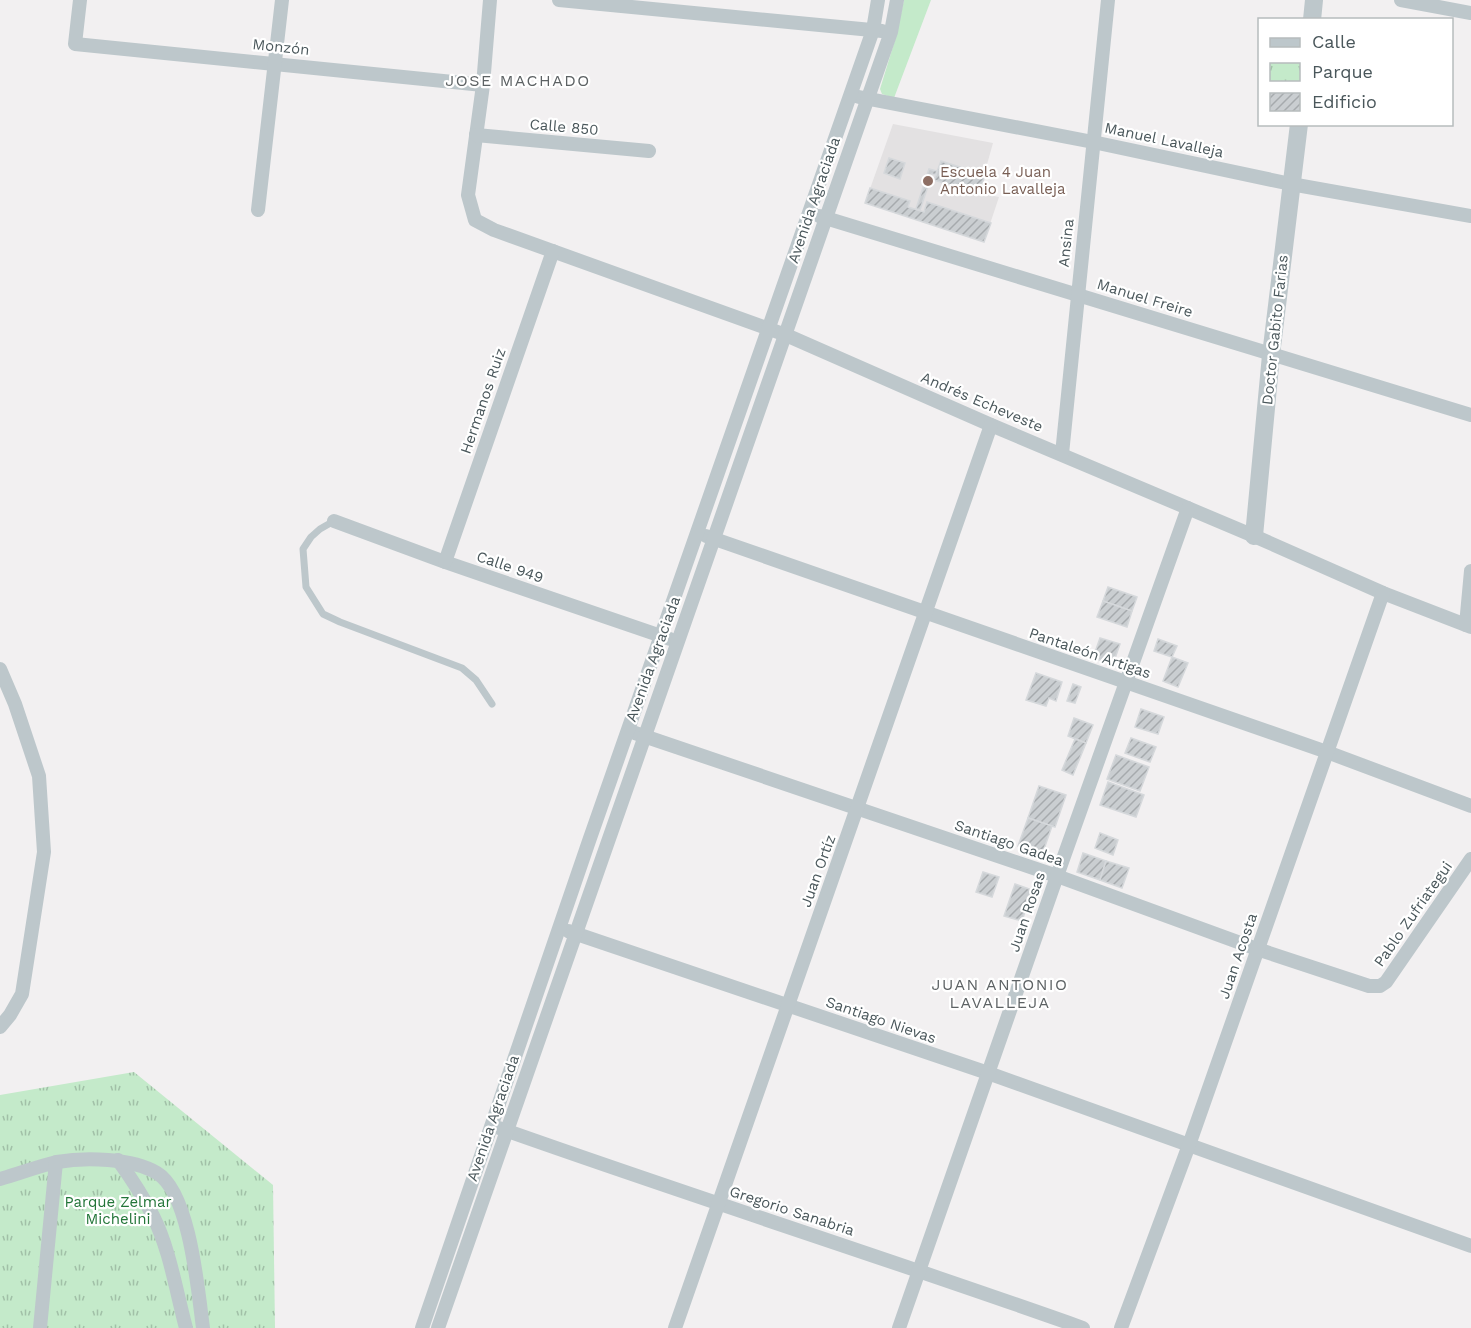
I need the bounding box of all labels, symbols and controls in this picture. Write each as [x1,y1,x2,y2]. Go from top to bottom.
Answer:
legend [1258,18,1453,126]
text: Calle [1312,31,1356,52]
street label: Monzón [252,35,310,59]
text: Parque [1312,61,1373,82]
district label: JOSE MACHADO [445,71,591,90]
text: Edificio [1312,91,1377,112]
street label: Calle 850 [529,115,599,139]
street label: Manuel Lavalleja [1103,119,1226,162]
street label: Avenida Agraciada [784,134,844,265]
place label: Escuela 4 Juan Antonio Lavalleja [940,163,1066,198]
marker: Escuela 4 Juan Antonio Lavalleja [921,174,935,188]
street label: Ansina [1054,217,1078,268]
street label: Doctor Gabito Farias [1258,254,1292,406]
street label: Manuel Freire [1095,275,1195,321]
street label: Hermanos Ruiz [456,346,510,456]
street label: Andrés Echeveste [918,368,1046,436]
street label: Calle 949 [474,547,546,587]
street label: Avenida Agraciada [622,593,684,724]
street label: Pantaleón Artigas [1027,624,1153,682]
street label: Santiago Gadea [952,816,1066,870]
street label: Juan Ortíz [797,832,839,910]
street label: Pablo Zufriategui [1370,858,1456,970]
street label: Juan Rosas [1005,870,1049,954]
street label: Juan Acosta [1215,910,1261,1001]
district label: JUAN ANTONIO LAVALLEJA [931,975,1069,1012]
street label: Santiago Nievas [823,993,939,1047]
street label: Avenida Agraciada [463,1052,523,1183]
street label: Gregorio Sanabria [727,1182,857,1240]
park label: Parque Zelmar Michelini [64,1193,172,1228]

